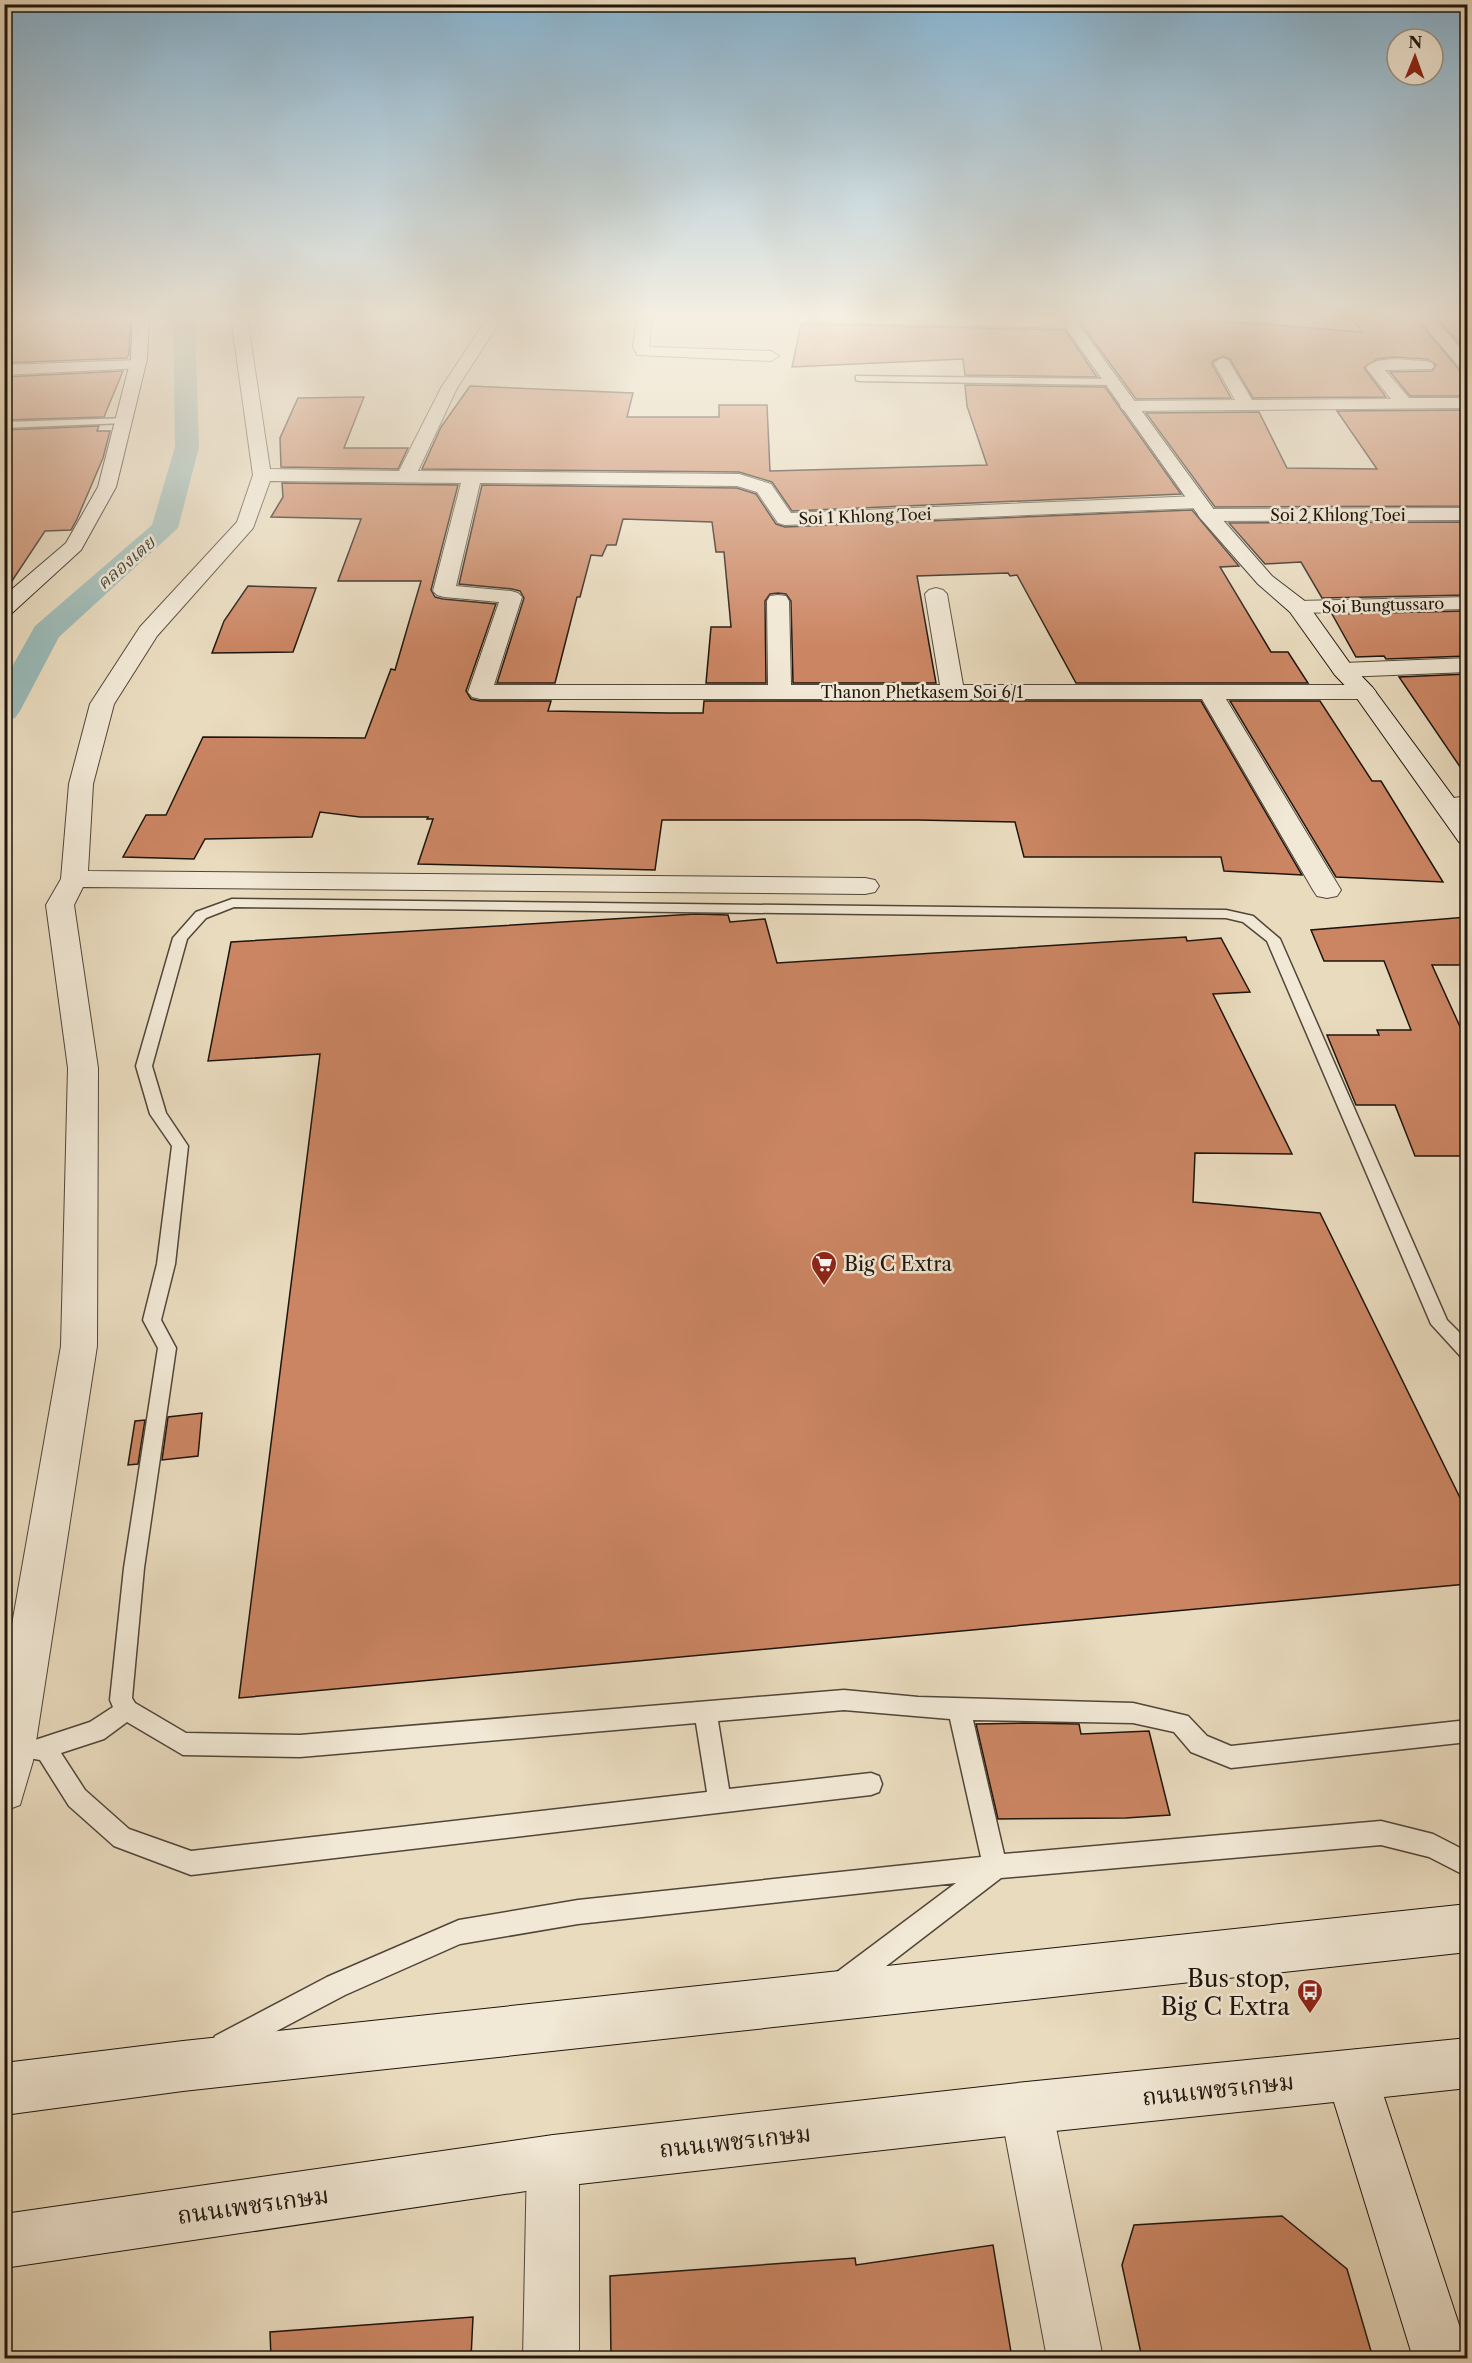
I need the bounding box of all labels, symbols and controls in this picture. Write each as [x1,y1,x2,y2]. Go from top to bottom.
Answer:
north arrow [1385,27,1445,87]
text: N [1408,32,1422,52]
street label: Soi 1 Khlong Toei [798,504,932,528]
street label: Soi 2 Khlong Toei [1270,505,1406,525]
water label: คลองเตย [92,531,161,594]
street label: Soi Bungtussaro [1322,593,1445,617]
street label: Thanon Phetkasem Soi 6/1 [821,682,1024,702]
supermarket icon: Big C Extra [809,1249,839,1287]
place label: Big C Extra [844,1252,952,1276]
place label: Bus stop, Big C Extra [1160,1964,1290,2021]
bus stop icon: Bus stop, Big C Extra [1295,1977,1325,2015]
street label: ถนนเพชรเกษม [1141,2067,1295,2111]
street label: ถนนเพชรเกษม [658,2119,812,2163]
street label: ถนนเพชรเกษม [175,2180,331,2230]

